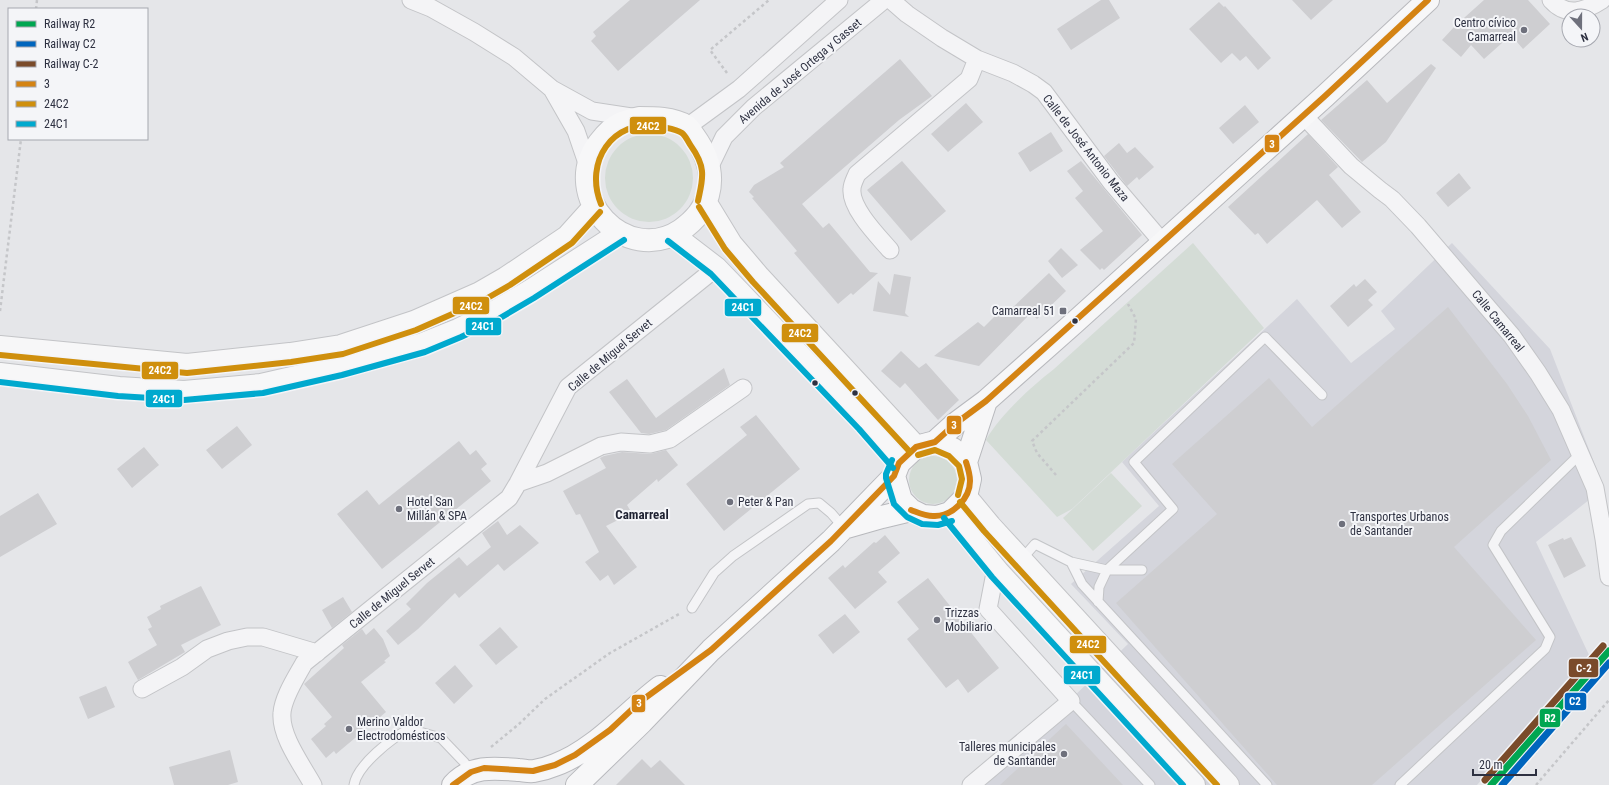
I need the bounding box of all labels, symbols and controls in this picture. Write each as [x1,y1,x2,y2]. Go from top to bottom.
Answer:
legend [8,8,148,140]
north arrow [1561,8,1601,48]
street label: Avenida de José Ortega y Gasset [736,15,865,126]
place label: Centro cívico Camarreal [1454,16,1516,44]
text: Railway R2 [44,17,95,31]
marker: Centro cívico Camarreal [1519,25,1529,35]
text: N [1579,30,1590,44]
text: Railway C2 [44,37,96,51]
text: Railway C-2 [44,57,99,71]
text: 3 [44,77,50,91]
street label: Calle de José Antonio Maza [1040,92,1132,204]
text: 24C2 [44,97,69,111]
line badge: 24C2 [629,116,667,135]
text: 24C1 [44,117,69,131]
text: 24C2 [637,120,660,133]
line badge: 3 [1264,134,1280,153]
text: 3 [1269,138,1275,151]
street label: Calle Camarreal [1469,287,1527,355]
line badge: 24C2 [452,296,490,315]
line badge: 24C1 [724,298,762,317]
text: 24C2 [460,300,483,313]
text: 24C1 [732,301,754,314]
place label: Camarreal 51 [992,304,1055,318]
marker: Camarreal 51 [1058,306,1068,316]
street label: Calle de Miguel Servet [565,316,655,394]
unlabelled marker [1070,316,1080,326]
line badge: 24C1 [465,317,502,336]
text: 24C1 [472,320,494,333]
line badge: 24C2 [781,323,819,343]
text: 24C2 [789,327,812,340]
line badge: 24C2 [141,361,179,380]
text: 24C2 [149,364,172,377]
unlabelled marker [810,378,820,388]
unlabelled marker [850,388,860,398]
line badge: 24C1 [145,389,183,408]
text: 24C1 [153,393,175,406]
line badge: 3 [946,415,962,435]
text: 3 [951,419,957,432]
place label: Hotel San Millán & SPA [407,495,467,523]
place label: Peter & Pan [738,495,793,509]
marker: Peter & Pan [725,497,735,507]
marker: Hotel San Millán & SPA [394,504,404,514]
district label: Camarreal [615,507,669,522]
place label: Transportes Urbanos de Santander [1350,510,1449,538]
marker: Transportes Urbanos de Santander [1337,519,1347,529]
street label: Calle de Miguel Servet [347,554,438,632]
place label: Trizzas Mobiliario [945,606,992,634]
marker: Trizzas Mobiliario [932,615,942,625]
line badge: 24C2 [1069,635,1107,654]
text: 24C2 [1077,638,1100,651]
line badge: C-2 [1568,658,1599,678]
text: C-2 [1576,662,1592,675]
line badge: 24C1 [1063,665,1101,685]
text: 24C1 [1071,669,1093,682]
line badge: C2 [1564,692,1587,711]
line badge: 3 [631,694,646,713]
text: C2 [1569,695,1581,708]
text: 3 [636,697,642,710]
line badge: R2 [1539,708,1561,728]
text: R2 [1544,712,1556,725]
place label: Merino Valdor Electrodomésticos [357,715,445,743]
marker: Merino Valdor Electrodomésticos [344,724,354,734]
place label: Talleres municipales de Santander [959,740,1056,768]
marker: Talleres municipales de Santander [1059,749,1069,759]
scale bar [1473,751,1536,777]
text: 20 m [1479,758,1503,772]

